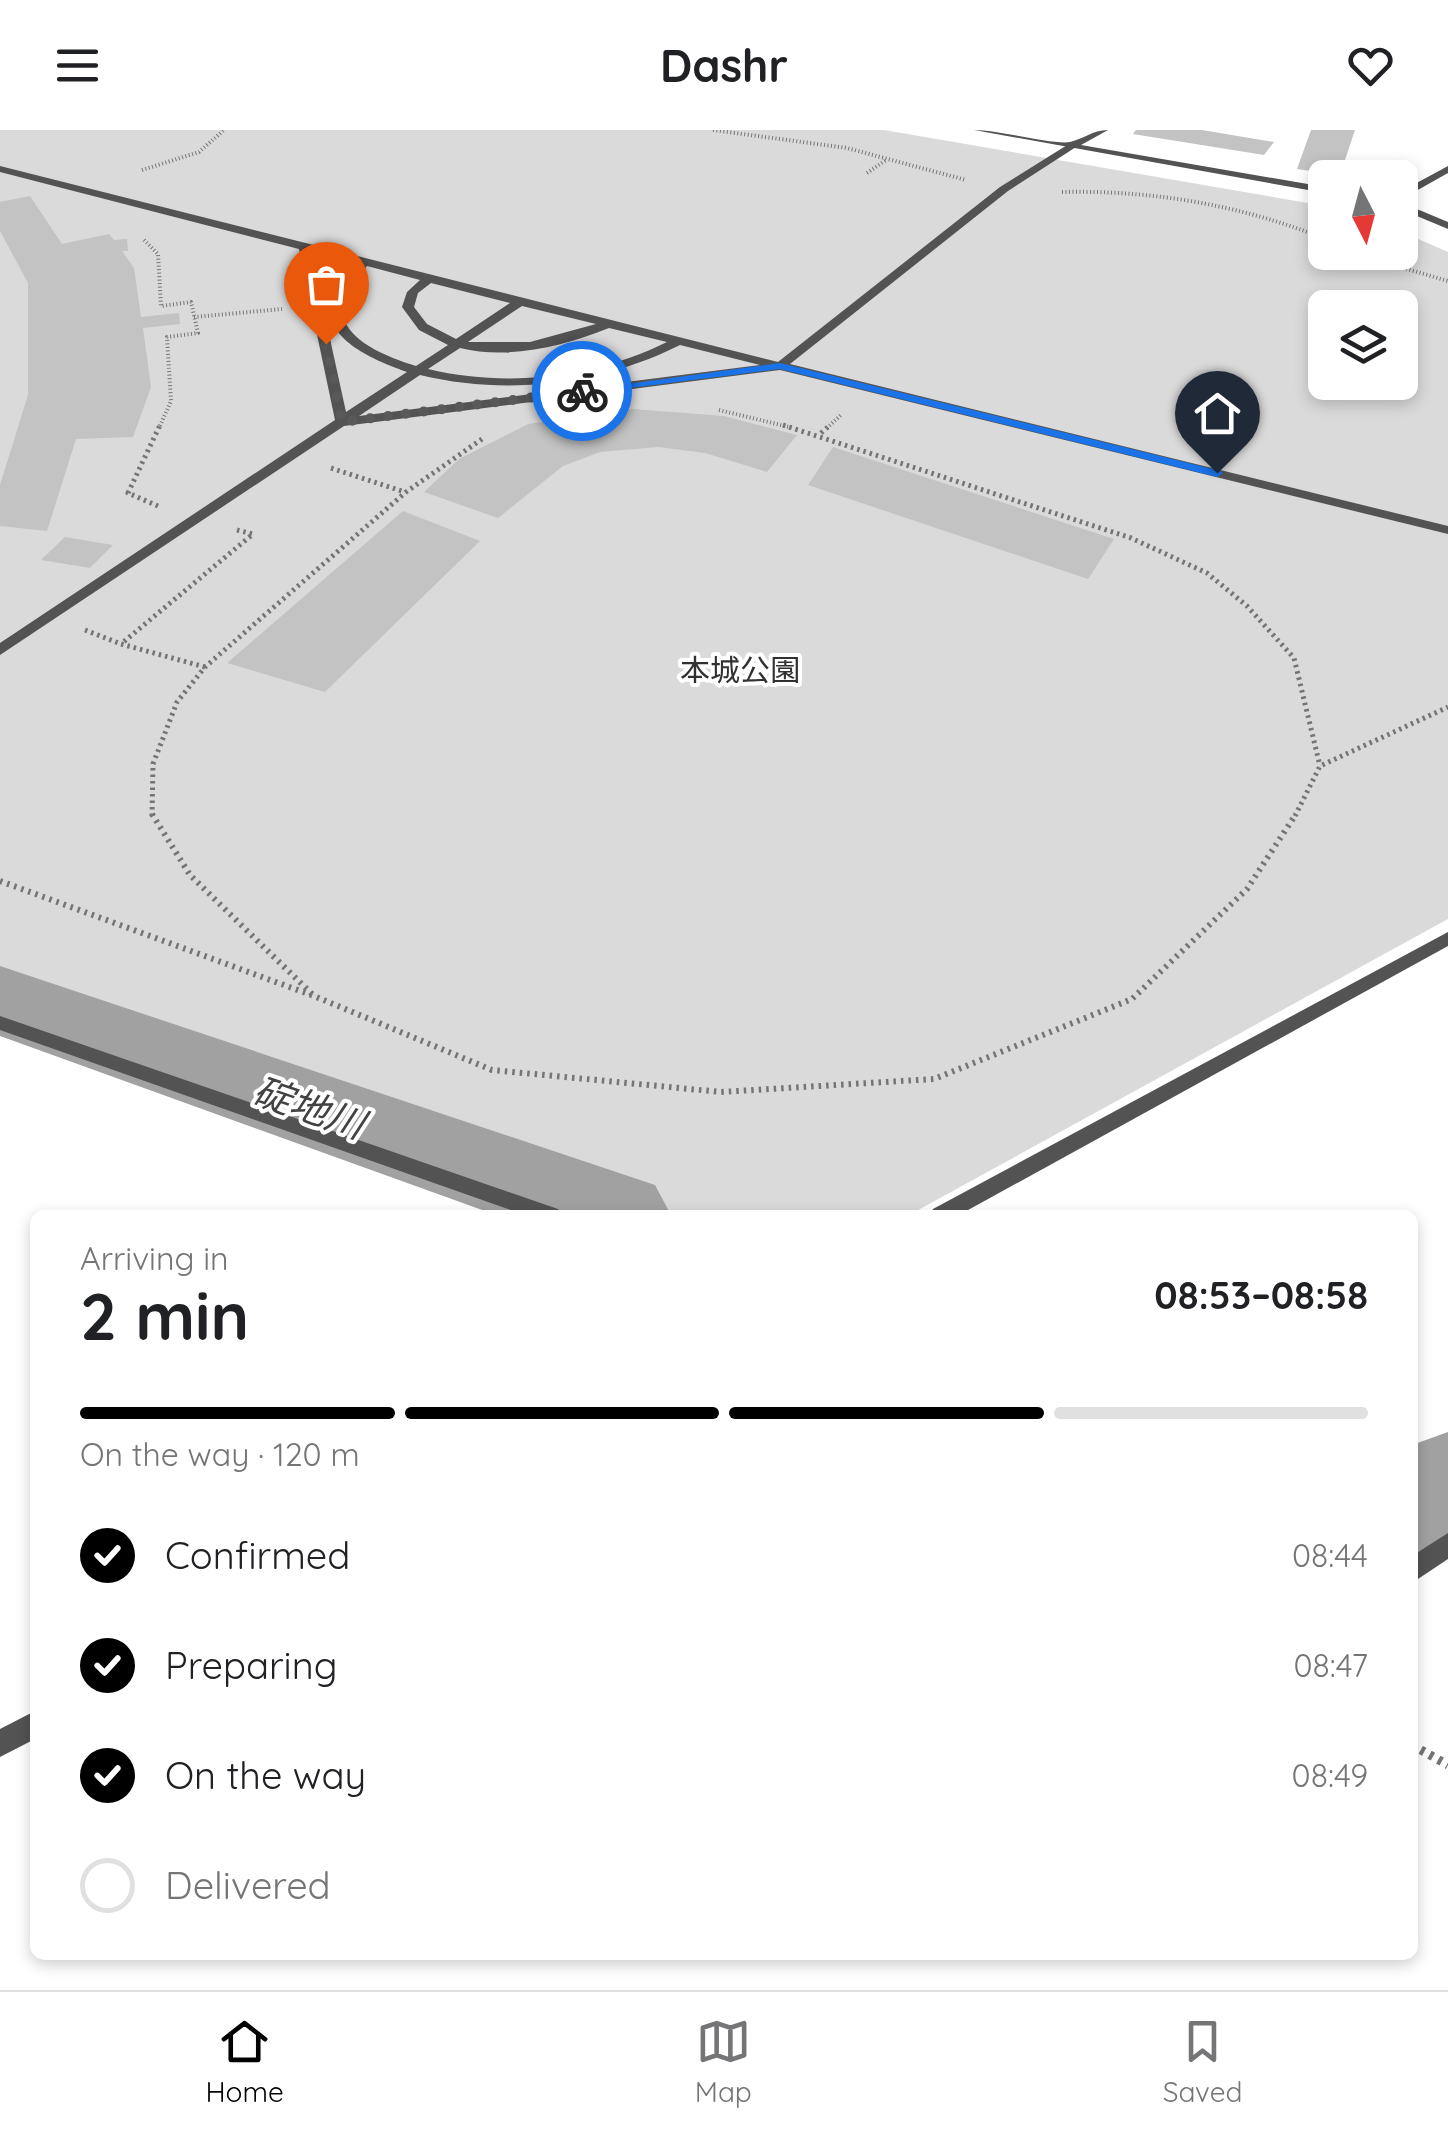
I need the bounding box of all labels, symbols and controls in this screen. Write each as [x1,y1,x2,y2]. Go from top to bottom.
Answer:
text: Dashr [660,37,788,93]
icon: menu [50,38,105,93]
icon: heart [1343,38,1398,93]
north arrow [1308,160,1418,270]
map controls [1308,160,1418,400]
pin [284,242,369,345]
icon: bag [299,257,354,312]
button: layers [1308,290,1418,400]
courier [532,341,632,441]
icon: bike [555,364,610,419]
pin [1175,371,1260,474]
icon: home [1190,386,1245,441]
park label: 本城公園 [680,651,800,689]
water label: 碇地川 [248,1066,375,1150]
text: Arriving in [80,1238,229,1278]
text: 08:53–08:58 [1154,1271,1368,1319]
text: 2 min [80,1275,249,1356]
text: On the way · 120 m [80,1434,360,1474]
icon: check [80,1528,135,1583]
text: Confirmed [165,1531,350,1579]
text: 08:44 [1292,1535,1368,1575]
icon: check [80,1638,135,1693]
text: Preparing [165,1641,337,1689]
text: 08:47 [1293,1645,1368,1685]
icon: check [80,1748,135,1803]
text: On the way [165,1751,366,1799]
text: 08:49 [1292,1755,1368,1795]
text: Delivered [165,1861,331,1909]
tab: Home [205,2014,284,2109]
tab: Map [695,2014,752,2109]
tab: Saved [1163,2014,1243,2109]

